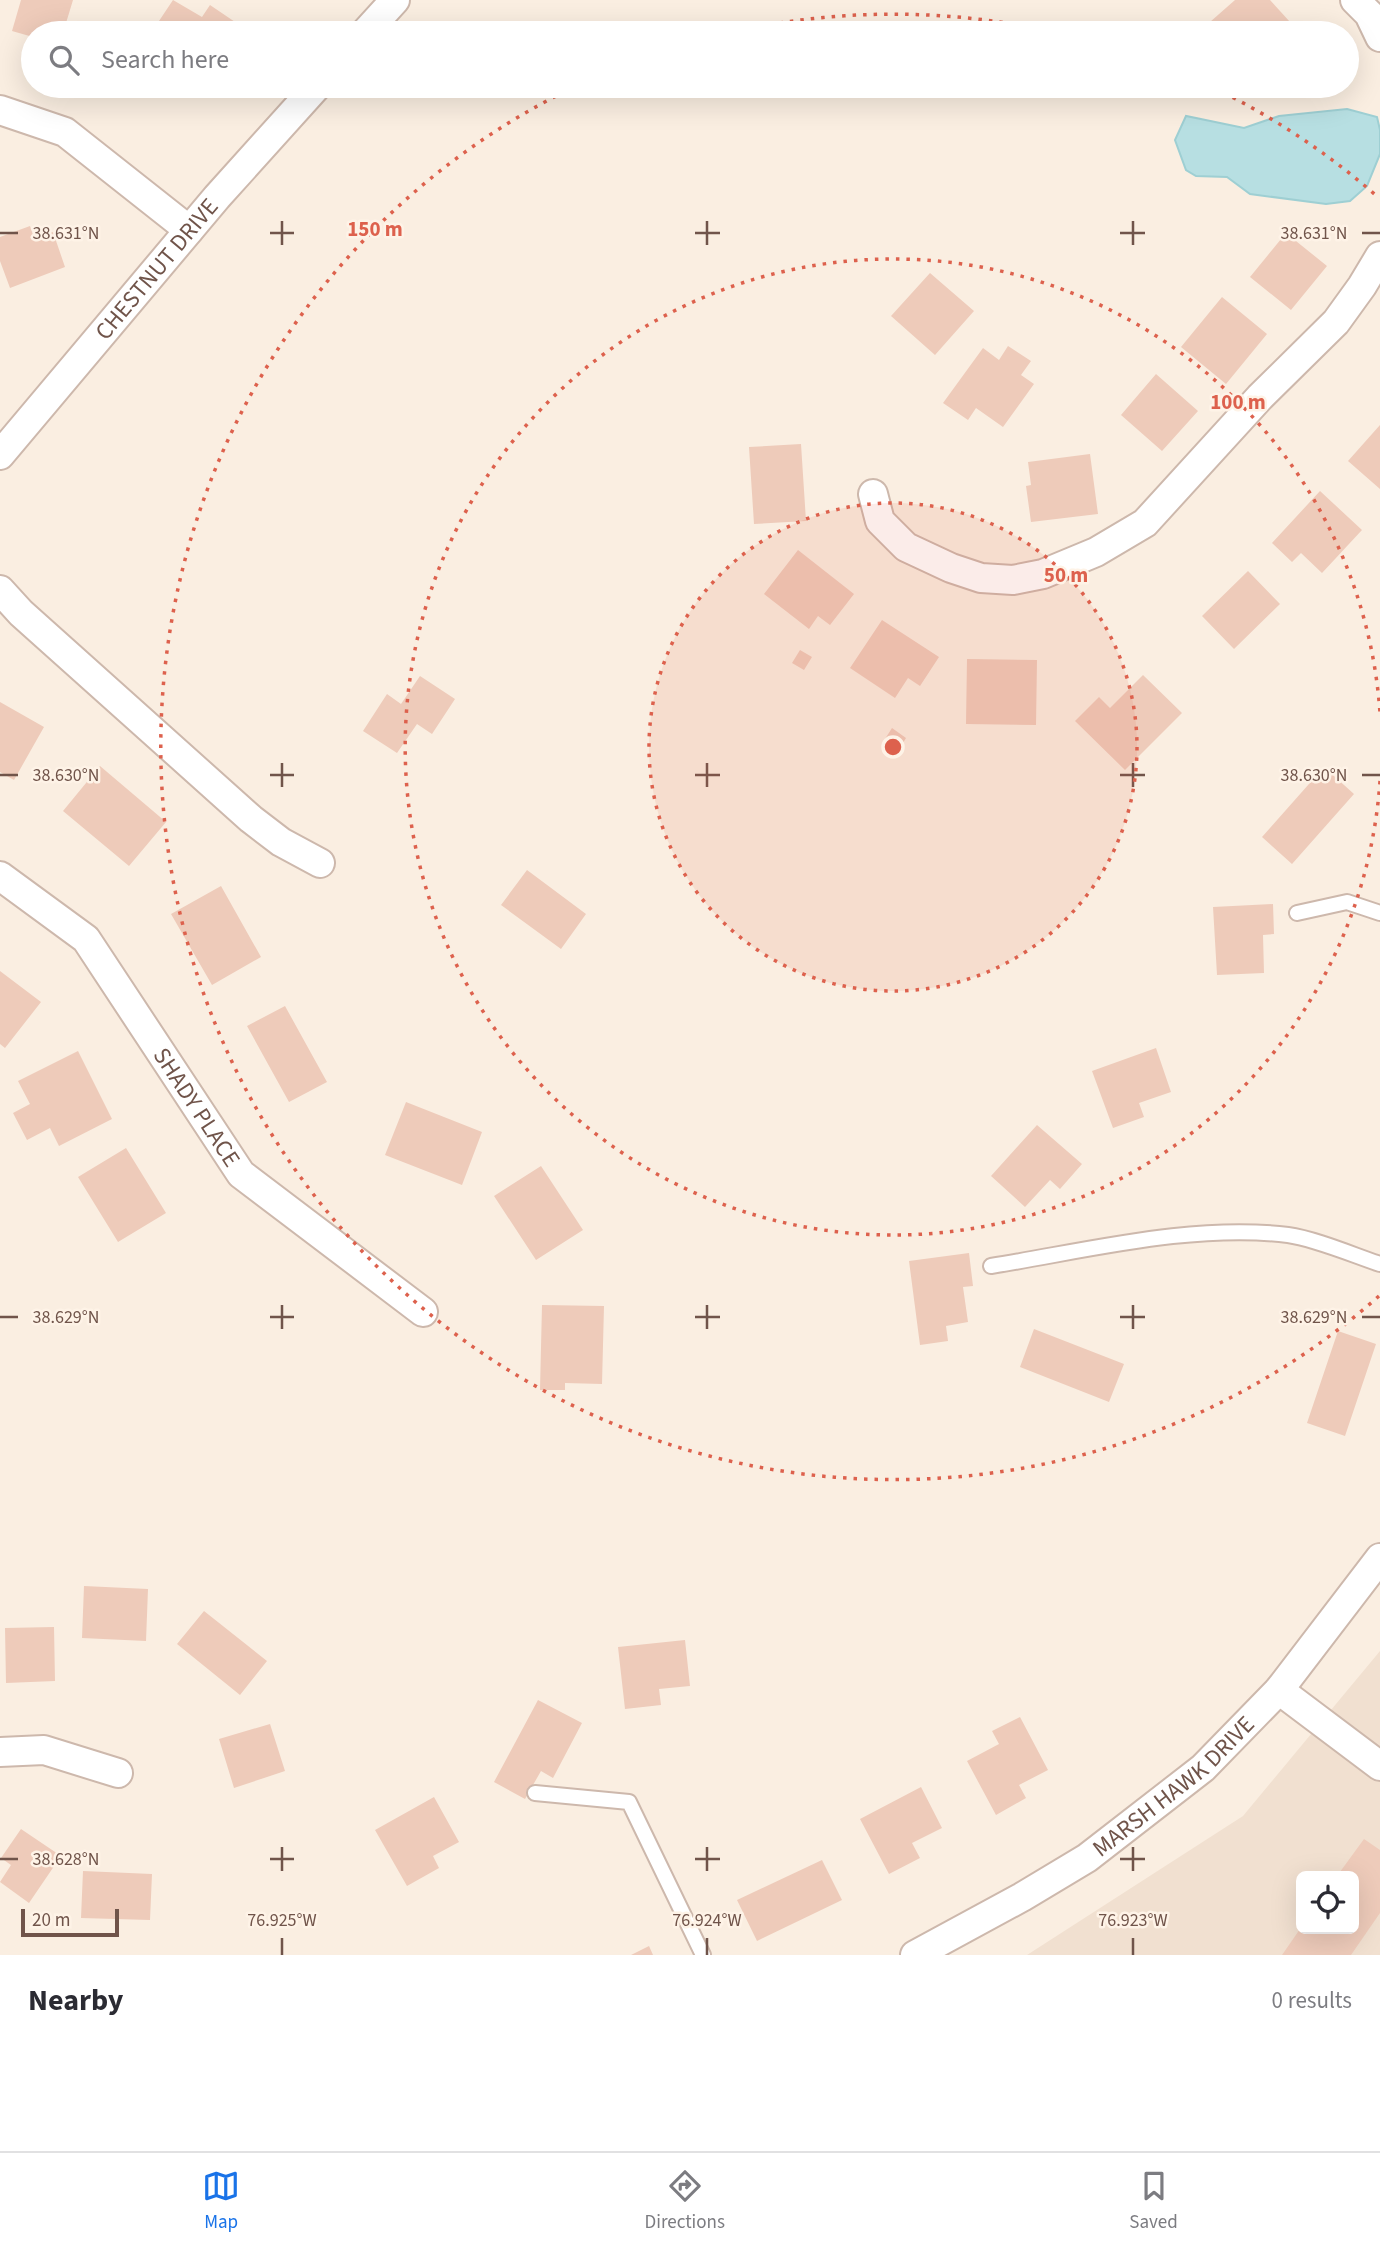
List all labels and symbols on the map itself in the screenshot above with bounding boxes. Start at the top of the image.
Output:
street label: CHESTNUT DRIVE [87,191,227,348]
text: 150 m [347,214,403,244]
text: 38.631°N [33,221,99,246]
text: 38.631°N [1281,221,1347,246]
text: 100 m [1210,387,1266,417]
text: 50 m [1044,560,1088,590]
centre of rings [881,735,905,759]
text: 38.630°N [33,763,99,788]
text: 38.630°N [1281,763,1347,788]
street label: SHADY PLACE [144,1041,249,1174]
text: 38.629°N [33,1305,99,1330]
text: 38.629°N [1281,1305,1347,1330]
street label: MARSH HAWK DRIVE [1085,1708,1263,1866]
text: 38.628°N [33,1847,99,1872]
scale bar [21,1906,119,1938]
text: 76.925°W [247,1908,317,1933]
text: 76.924°W [672,1908,742,1933]
text: 76.923°W [1098,1908,1168,1933]

